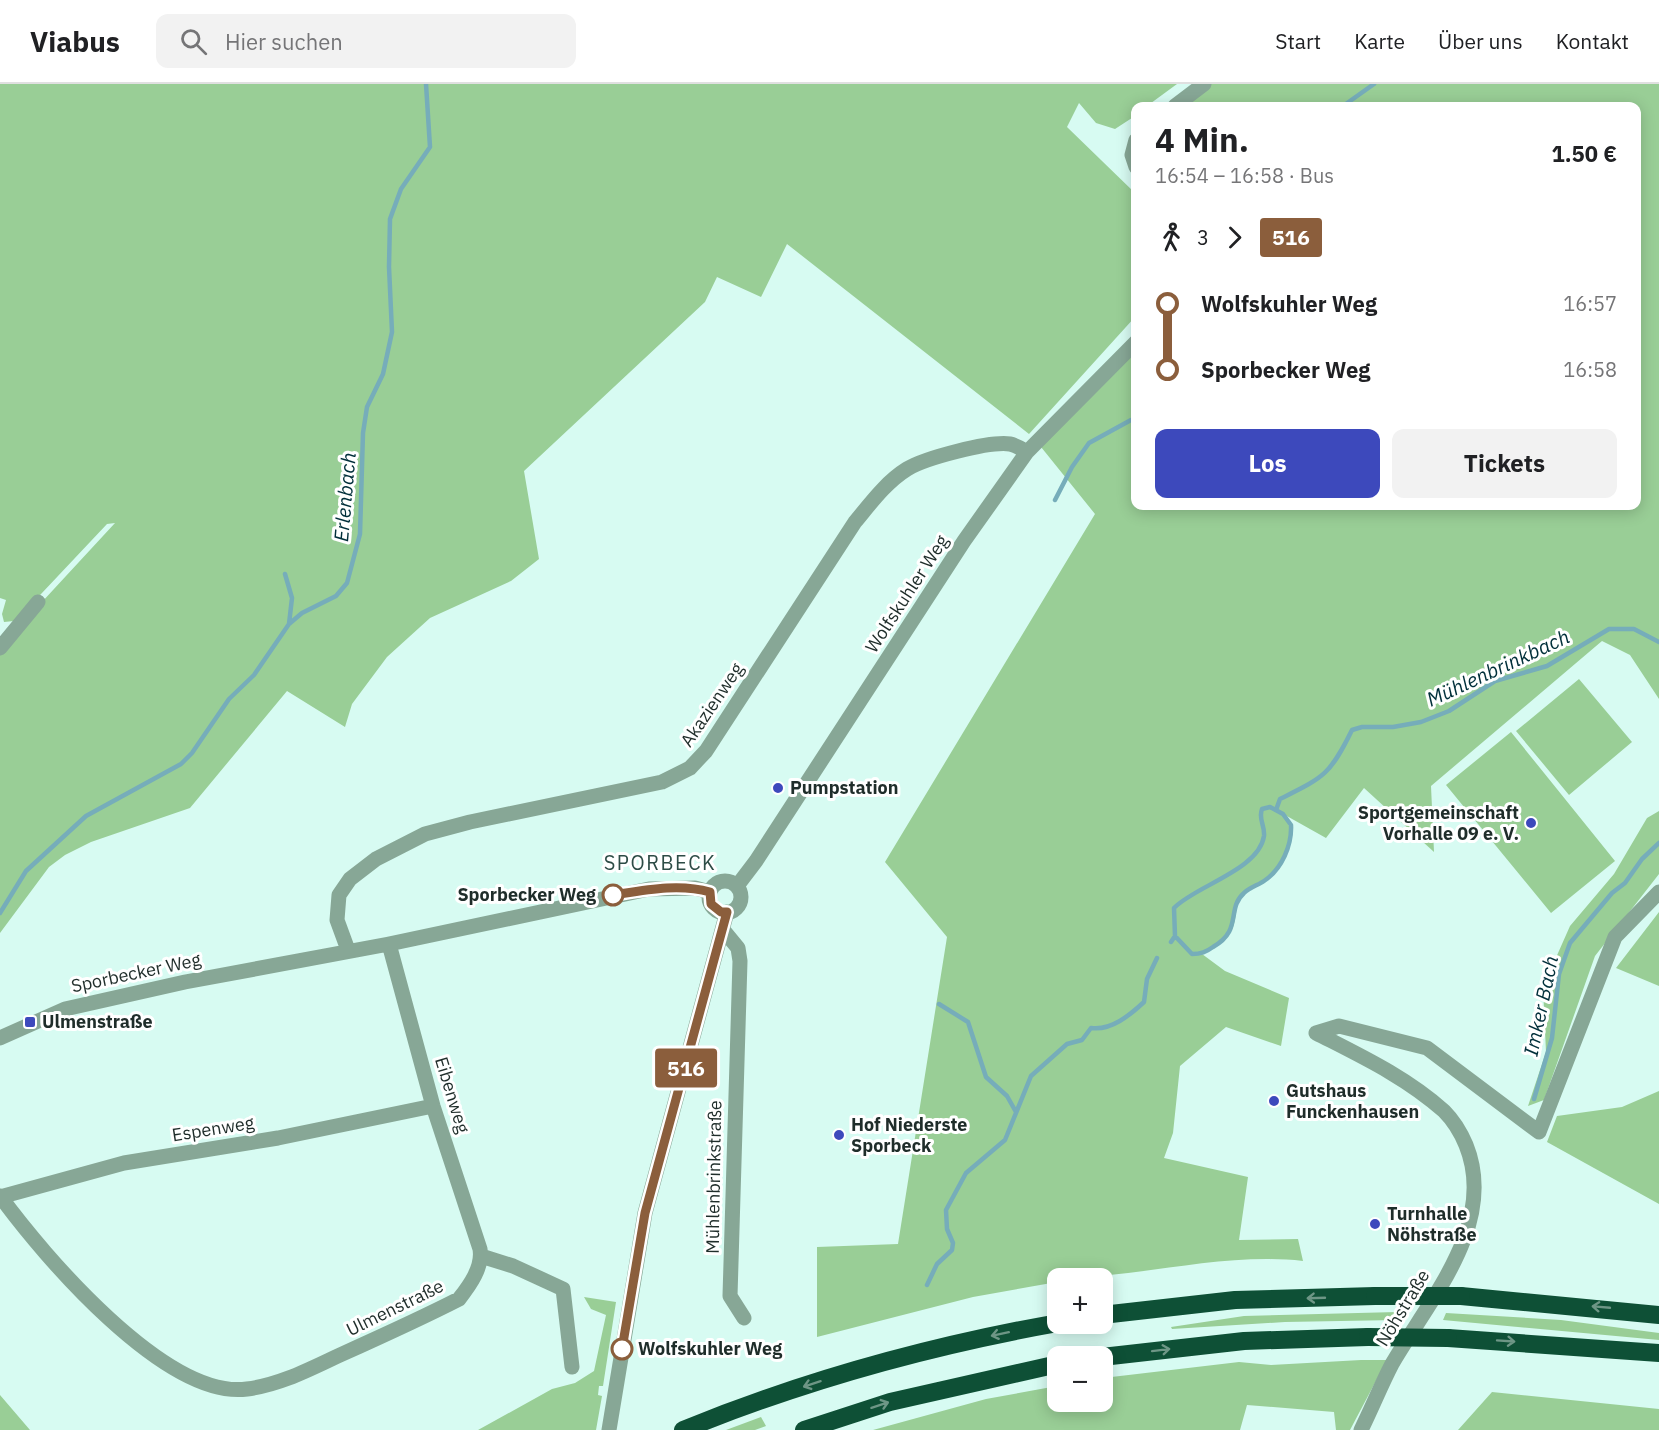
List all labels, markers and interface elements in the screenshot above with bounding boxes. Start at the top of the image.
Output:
search box [156,14,576,68]
text: Viabus [30,23,120,60]
icon: search [177,25,210,58]
text: Hier suchen [225,27,343,56]
text: Start [1275,27,1321,55]
text: Karte [1354,27,1405,55]
text: Über uns [1438,27,1523,55]
text: Kontakt [1556,27,1629,55]
text: 4 Min. [1155,118,1249,161]
text: 1.50 € [1552,139,1617,168]
text: 16:54 – 16:58 · Bus [1155,162,1334,189]
icon: walk [1155,221,1188,254]
icon: forward [1218,221,1251,254]
text: 516 [1272,223,1310,251]
text: 3 [1197,224,1209,251]
text: Wolfskuhler Weg [1201,289,1377,318]
text: 16:57 [1563,290,1617,317]
text: Sporbecker Weg [1201,355,1370,384]
text: 16:58 [1563,356,1617,383]
button: Los [1155,429,1380,498]
button: Tickets [1392,429,1617,498]
water label: Erlenbach [327,451,362,543]
street label: Wolfskuhler Weg [860,530,953,657]
water label: Mühlenbrinkbach [1422,623,1574,713]
street label: Akazienweg [675,658,748,751]
place label: Pumpstation [790,776,898,799]
marker: Pumpstation [771,781,785,795]
place label: Sportgemeinschaft Vorhalle 09 e. V. [1358,801,1519,845]
marker: Sportgemeinschaft Vorhalle 09 e. V. [1524,816,1538,830]
district label: SPORBECK [604,849,716,876]
place label: Sporbecker Weg [457,883,596,906]
marker: Sporbecker Weg [602,884,624,906]
street label: Sporbecker Weg [69,947,203,997]
water label: Imker Bach [1517,953,1564,1059]
place label: Ulmenstraße [42,1010,153,1033]
marker: Ulmenstraße [23,1015,37,1029]
line badge: 516 [652,1048,720,1088]
street label: Eibenweg [430,1054,475,1136]
text: 516 [667,1054,705,1082]
place label: Gutshaus Funckenhausen [1286,1079,1419,1123]
marker: Gutshaus Funckenhausen [1267,1094,1281,1108]
street label: Mühlenbrinkstraße [701,1100,726,1254]
street label: Espenweg [170,1111,256,1146]
place label: Hof Niederste Sporbeck [851,1113,967,1157]
marker: Hof Niederste Sporbeck [832,1128,846,1142]
place label: Turnhalle Nöhstraße [1387,1202,1477,1246]
marker: Turnhalle Nöhstraße [1368,1217,1382,1231]
street label: Nöhstraße [1371,1265,1435,1350]
map controls [1047,1268,1113,1412]
button: + [1047,1268,1113,1334]
street label: Ulmenstraße [342,1274,447,1341]
one-way arrow [1307,1292,1327,1303]
one-way arrow [1592,1301,1611,1312]
one-way arrow [991,1328,1010,1340]
one-way arrow [1496,1336,1516,1347]
place label: Wolfskuhler Weg [638,1337,782,1360]
marker: Wolfskuhler Weg [611,1338,633,1360]
one-way arrow [1150,1344,1170,1355]
button: − [1047,1346,1113,1412]
one-way arrow [803,1379,822,1390]
one-way arrow [870,1399,889,1410]

